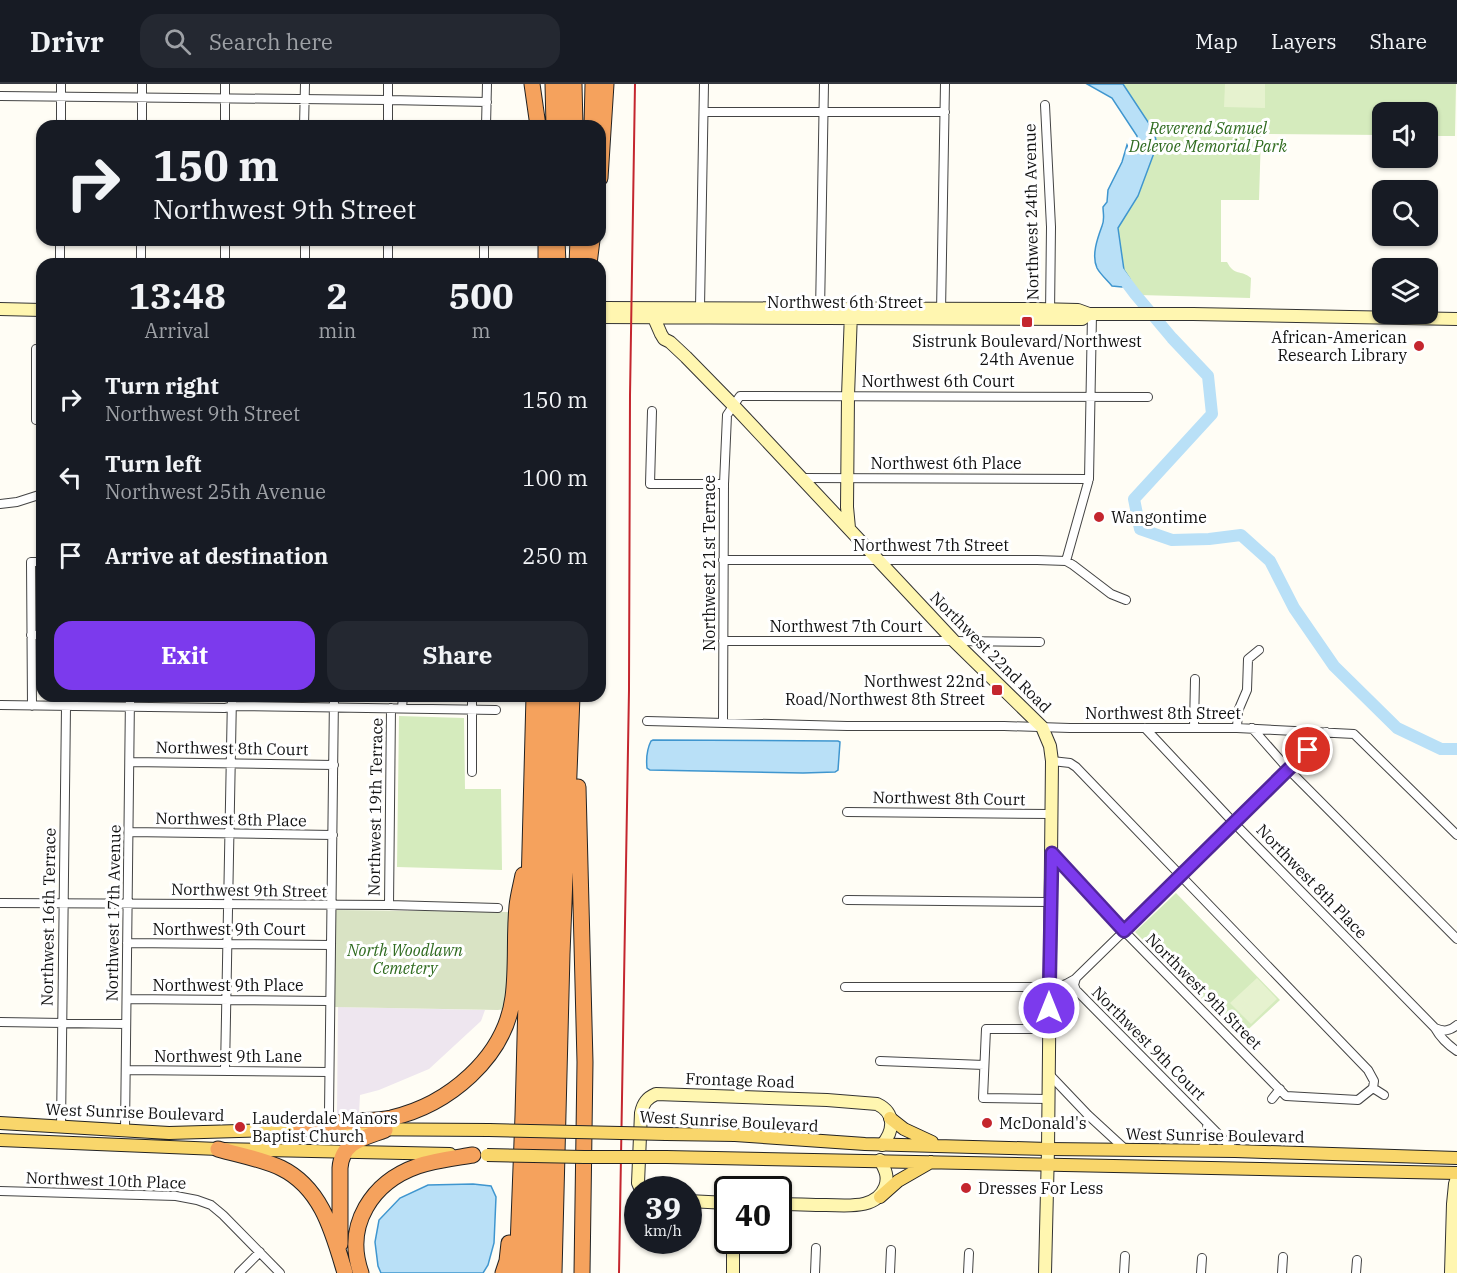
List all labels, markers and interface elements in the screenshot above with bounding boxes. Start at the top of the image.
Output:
search box [140,14,560,68]
text: Drivr [30,23,104,60]
icon: search [161,25,194,58]
text: Search here [209,27,333,56]
text: Map [1195,27,1238,55]
text: Layers [1271,27,1337,55]
text: Share [1370,27,1427,55]
map controls [1372,102,1438,324]
button: sound [1372,102,1438,168]
park label: Reverend Samuel Delevoe Memorial Park [1128,118,1288,156]
street label: Northwest 24th Avenue [1019,123,1043,301]
text: 150 m [153,138,279,193]
icon: right [54,144,132,222]
button: search [1372,180,1438,246]
text: Northwest 9th Street [153,191,416,226]
button: layers [1372,258,1438,324]
text: 13:48 [128,272,226,319]
text: 2 [326,272,348,319]
text: 500 [449,272,514,319]
street label: Northwest 6th Street [767,292,923,312]
marker: Sistrunk Boulevard/Northwest 24th Avenue [1020,315,1034,329]
text: Arrival [145,317,210,344]
text: min [318,317,356,344]
text: m [472,317,491,344]
place label: African-American Research Library [1271,327,1407,365]
place label: Sistrunk Boulevard/Northwest 24th Avenue [912,331,1142,369]
marker: African-American Research Library [1412,339,1426,353]
text: Turn right [105,371,219,400]
street label: Northwest 6th Court [861,371,1015,391]
icon: right [54,383,87,416]
text: 150 m [522,385,588,414]
text: Northwest 9th Street [105,400,300,427]
text: Turn left [105,449,201,478]
street label: Northwest 6th Place [870,453,1022,473]
icon: left [54,461,87,494]
text: 100 m [522,463,588,492]
street label: Northwest 21st Terrace [699,475,719,651]
text: Northwest 25th Avenue [105,478,326,505]
place label: Wangontime [1111,507,1207,527]
marker: Wangontime [1092,510,1106,524]
street label: Northwest 7th Street [853,535,1009,555]
icon: arrive [54,539,87,572]
text: Arrive at destination [105,541,328,570]
text: 250 m [522,541,588,570]
street label: Northwest 22nd Road [926,587,1056,717]
street label: Northwest 7th Court [769,616,923,636]
button: Exit [54,621,315,690]
button: Share [327,621,588,690]
place label: Northwest 22nd Road/Northwest 8th Street [785,671,985,709]
marker: Northwest 22nd Road/Northwest 8th Street [990,683,1004,697]
street label: Northwest 8th Street [1085,703,1241,723]
street label: Northwest 19th Terrace [363,718,387,896]
pin [1282,724,1333,775]
icon: arrive [1291,733,1324,766]
street label: Northwest 8th Court [155,737,309,759]
street label: Northwest 8th Court [872,787,1026,809]
street label: Northwest 8th Place [155,808,307,830]
street label: Northwest 8th Place [1252,820,1372,942]
street label: Northwest 17th Avenue [101,824,125,1002]
street label: Northwest 16th Terrace [36,828,60,1006]
street label: Northwest 9th Street [171,879,327,901]
street label: Northwest 9th Court [152,919,306,939]
street label: Northwest 9th Street [1142,929,1266,1053]
park label: North Woodlawn Cemetery [346,940,463,978]
street label: Northwest 9th Place [152,975,304,995]
position arrow [1017,976,1081,1040]
street label: Northwest 9th Court [1088,982,1210,1104]
street label: Northwest 9th Lane [154,1046,302,1066]
street label: Frontage Road [685,1068,795,1092]
street label: West Sunrise Boulevard [45,1099,225,1125]
street label: West Sunrise Boulevard [639,1106,819,1136]
place label: Lauderdale Manors Baptist Church [252,1108,398,1146]
place label: McDonald's [999,1113,1087,1133]
marker: McDonald's [980,1116,994,1130]
marker: Lauderdale Manors Baptist Church [233,1120,247,1134]
street label: West Sunrise Boulevard [1125,1123,1305,1147]
street label: Northwest 10th Place [25,1167,187,1193]
speed limit sign: 40 [714,1176,792,1254]
place label: Dresses For Less [978,1178,1103,1198]
marker: Dresses For Less [959,1181,973,1195]
text: 39 [645,1188,681,1227]
text: km/h [644,1221,682,1240]

